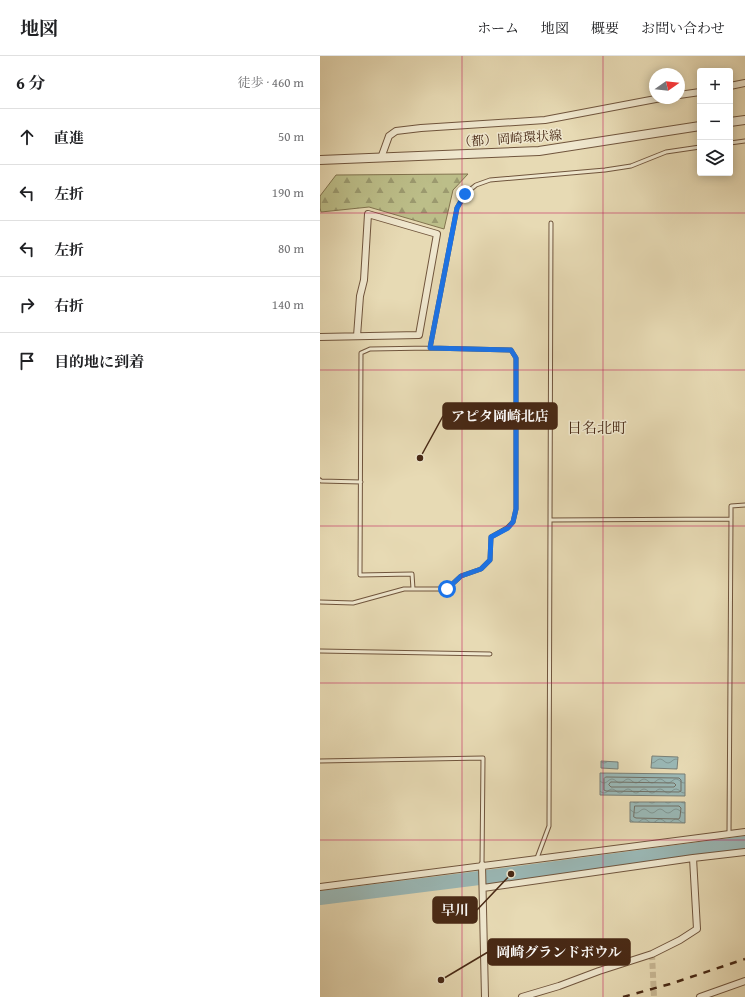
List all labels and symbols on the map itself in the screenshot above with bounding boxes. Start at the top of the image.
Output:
north arrow [649,68,685,104]
street label: （都）岡崎環状線 [457,125,563,152]
route end [456,185,474,203]
callout: アピタ岡崎北店 [443,403,557,429]
text: アピタ岡崎北店 [451,406,549,426]
district label: 日名北町 [567,417,627,438]
route start [438,580,456,598]
callout: 早川 [433,897,477,923]
text: 早川 [441,900,469,920]
callout: 岡崎グランドボウル [488,939,630,965]
text: 岡崎グランドボウル [496,942,622,962]

